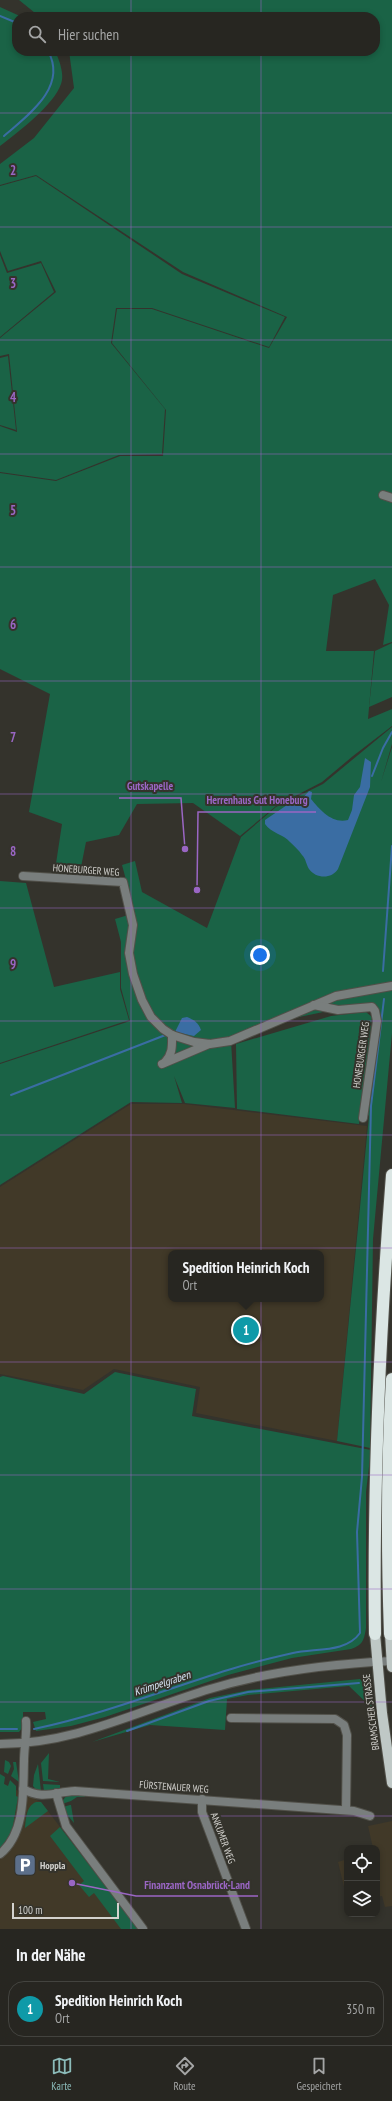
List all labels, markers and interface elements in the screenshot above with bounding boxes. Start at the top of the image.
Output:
search box [12,12,380,56]
icon: search [26,23,48,45]
text: Hier suchen [58,25,119,44]
text: 2 [10,162,16,179]
text: 3 [10,275,16,292]
text: 4 [10,389,17,406]
text: 5 [10,502,16,519]
text: 6 [10,616,16,633]
text: 7 [10,729,16,746]
callout: Gutskapelle [119,775,181,798]
text: Gutskapelle [127,779,173,793]
callout: Herrenhaus Gut Honeburg [198,789,316,812]
text: Herrenhaus Gut Honeburg [206,793,308,807]
text: 8 [10,843,16,860]
street label: HONEBURGER WEG [52,861,120,879]
your location [250,945,270,965]
text: 9 [10,956,16,973]
street label: HONEBURGER WEG [350,1021,372,1089]
popup [168,1250,324,1302]
text: Spedition Heinrich Koch [182,1258,310,1277]
text: Ort [182,1277,197,1294]
pin: 1 [233,1315,259,1345]
water label: Krümpelgraben [132,1667,193,1699]
street label: BRAMSCHER STRASSE [360,1673,382,1751]
street label: FÜRSTENAUER WEG [139,1778,209,1796]
street label: ANKUMER WEG [208,1811,238,1865]
map controls [344,1845,380,1917]
button: locate [344,1845,380,1881]
parking icon: Hoppla [12,1852,38,1878]
place label: Hoppla [40,1859,65,1872]
callout: Finanzamt Osnabrück-Land [136,1873,258,1896]
text: Finanzamt Osnabrück-Land [144,1878,250,1892]
button: layers [344,1881,380,1917]
scale bar [12,1901,119,1920]
text: 100 m [18,1903,42,1917]
text: In der Nähe [16,1944,86,1966]
text: Spedition Heinrich Koch [55,1991,182,2010]
text: 1 [27,2001,33,2018]
text: 350 m [346,2001,375,2018]
text: Ort [55,2010,70,2027]
tab: Karte [51,2055,73,2093]
tab: Route [174,2055,196,2093]
tab: Gespeichert [297,2055,342,2093]

